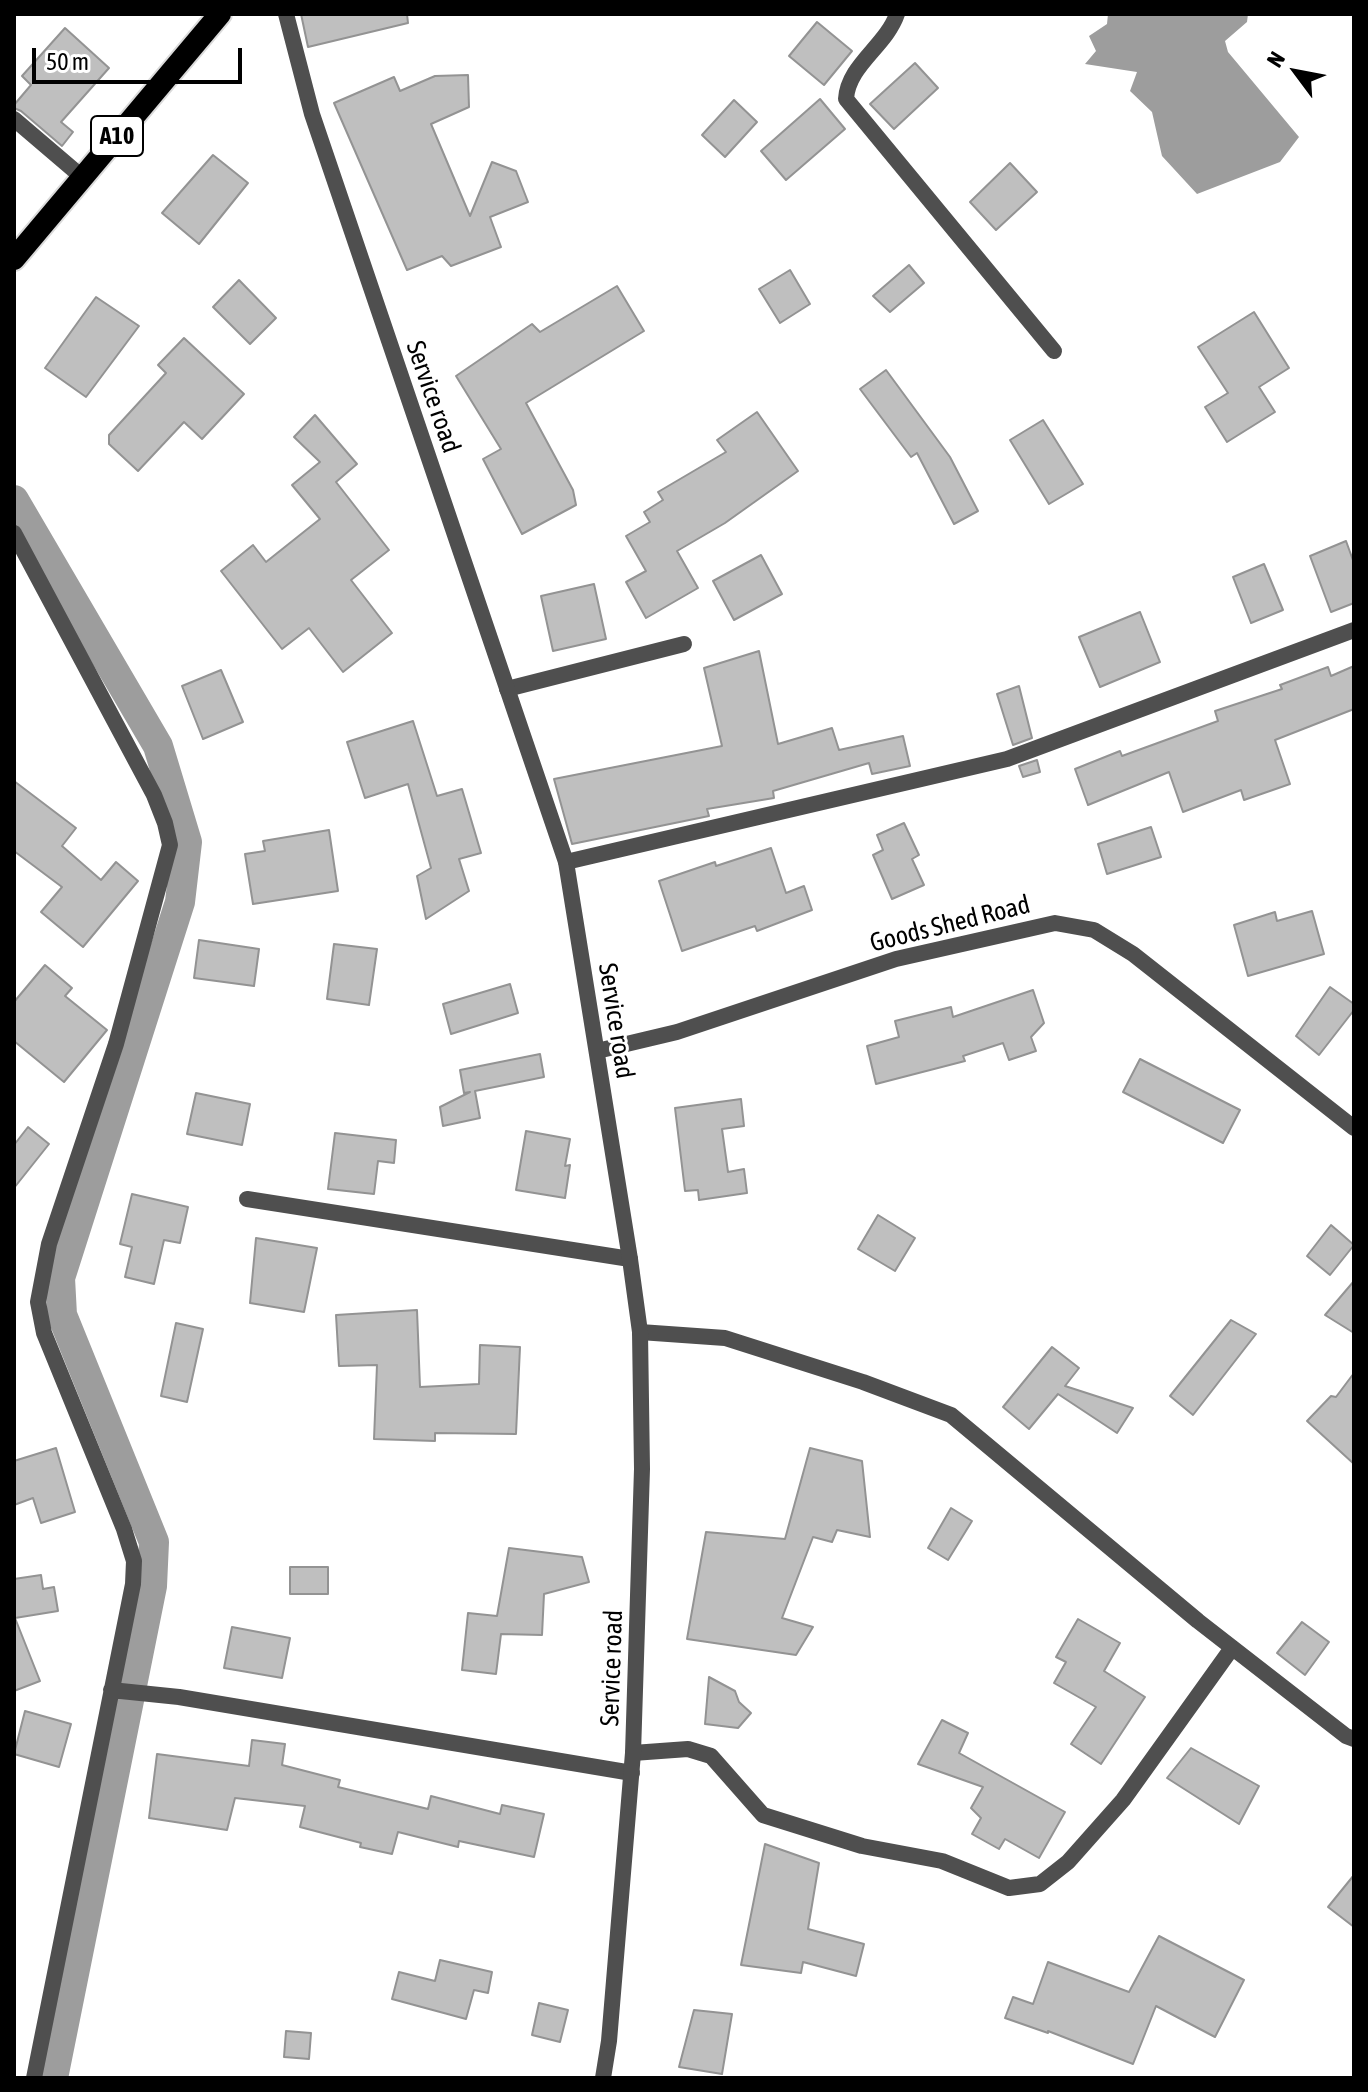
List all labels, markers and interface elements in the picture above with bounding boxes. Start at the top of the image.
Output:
scale bar [36,32,246,82]
north arrow [1256,32,1336,112]
text: N [1261,47,1290,72]
text: 50 m [46,48,89,75]
road number: A10 [91,116,143,156]
street label: Service road [399,337,467,457]
street label: Goods Shed Road [867,889,1033,959]
street label: Service road [591,961,641,1081]
street label: Service road [594,1609,630,1727]

